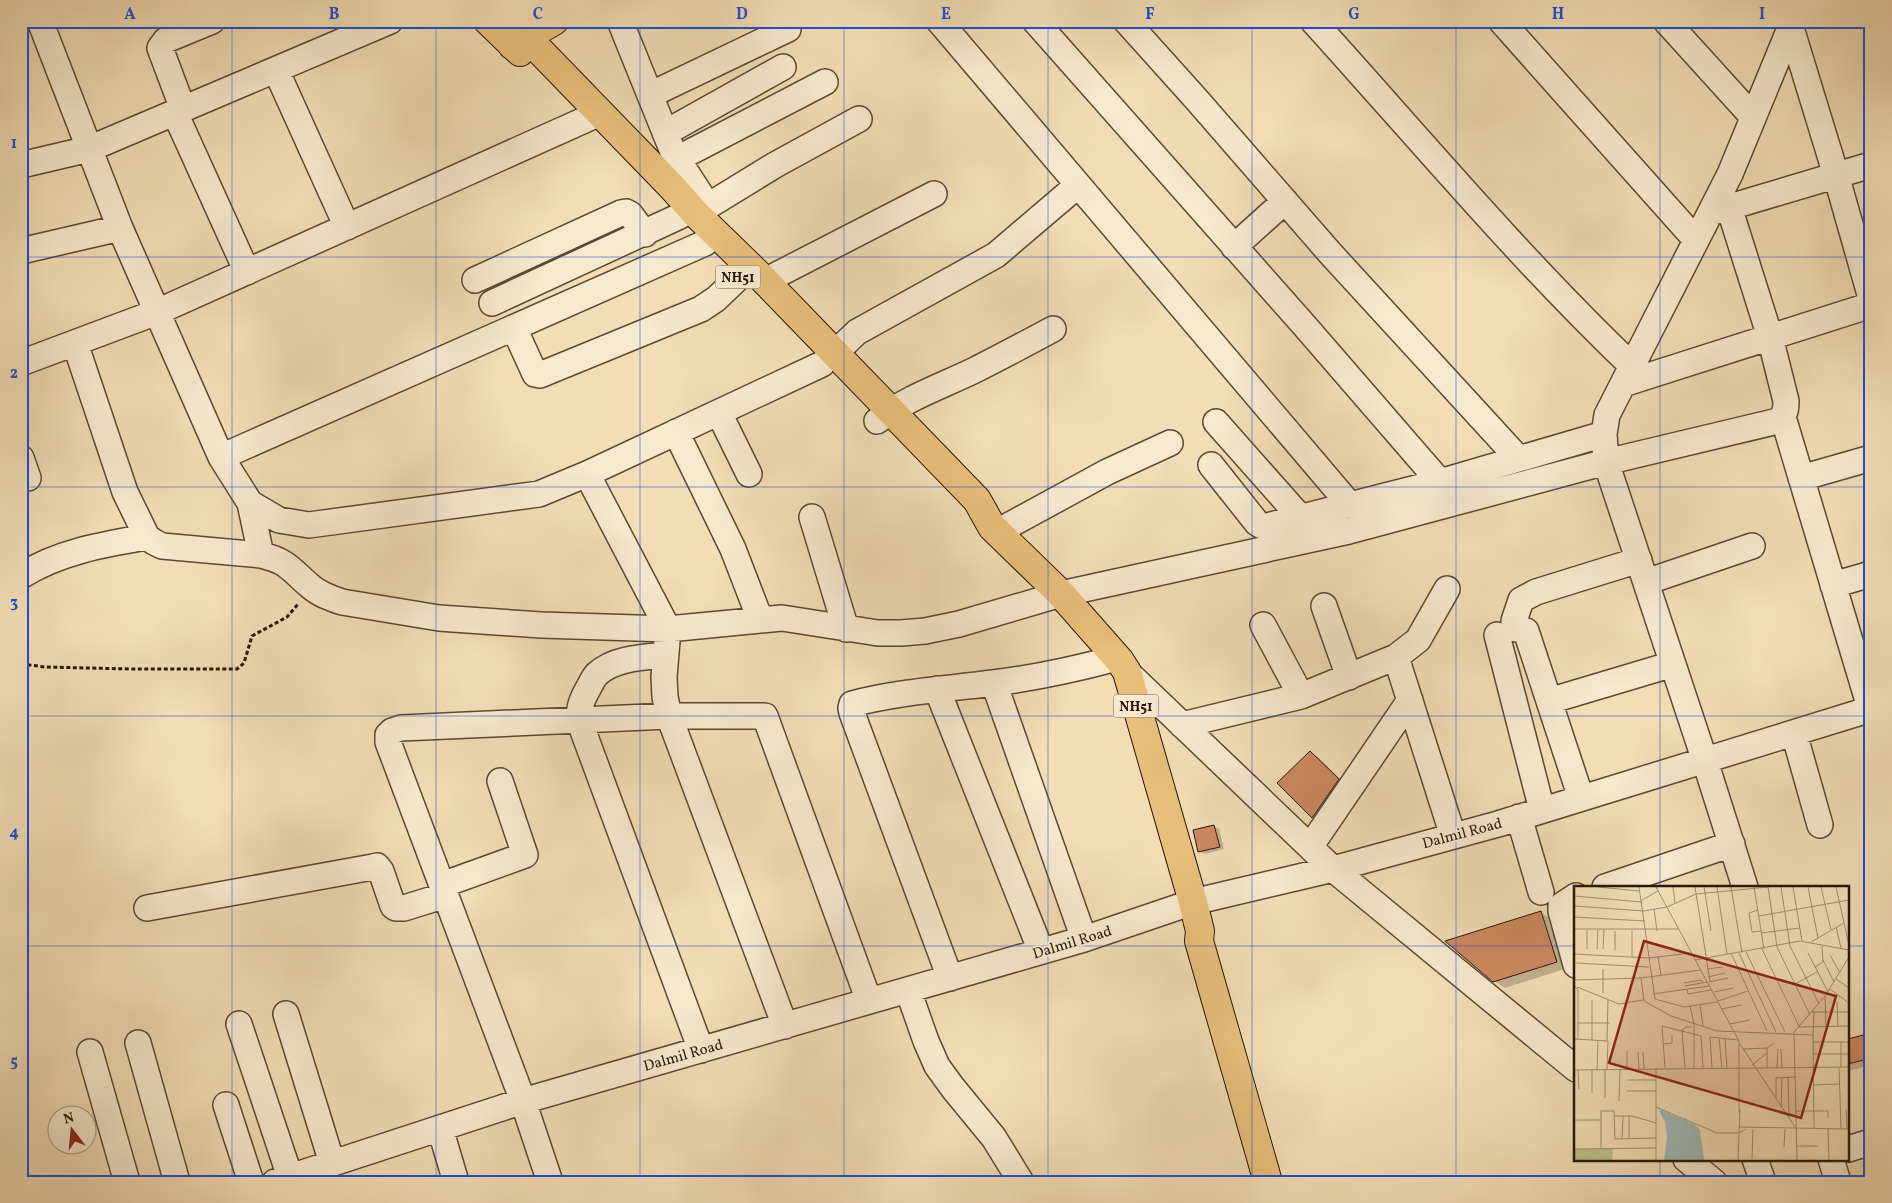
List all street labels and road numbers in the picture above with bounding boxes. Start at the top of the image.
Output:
road number: NH51 [716,266,760,288]
road number: NH51 [1114,694,1158,718]
street label: Dalmil Road [1420,814,1505,855]
street label: Dalmil Road [1030,921,1115,965]
street label: Dalmil Road [641,1035,726,1078]

